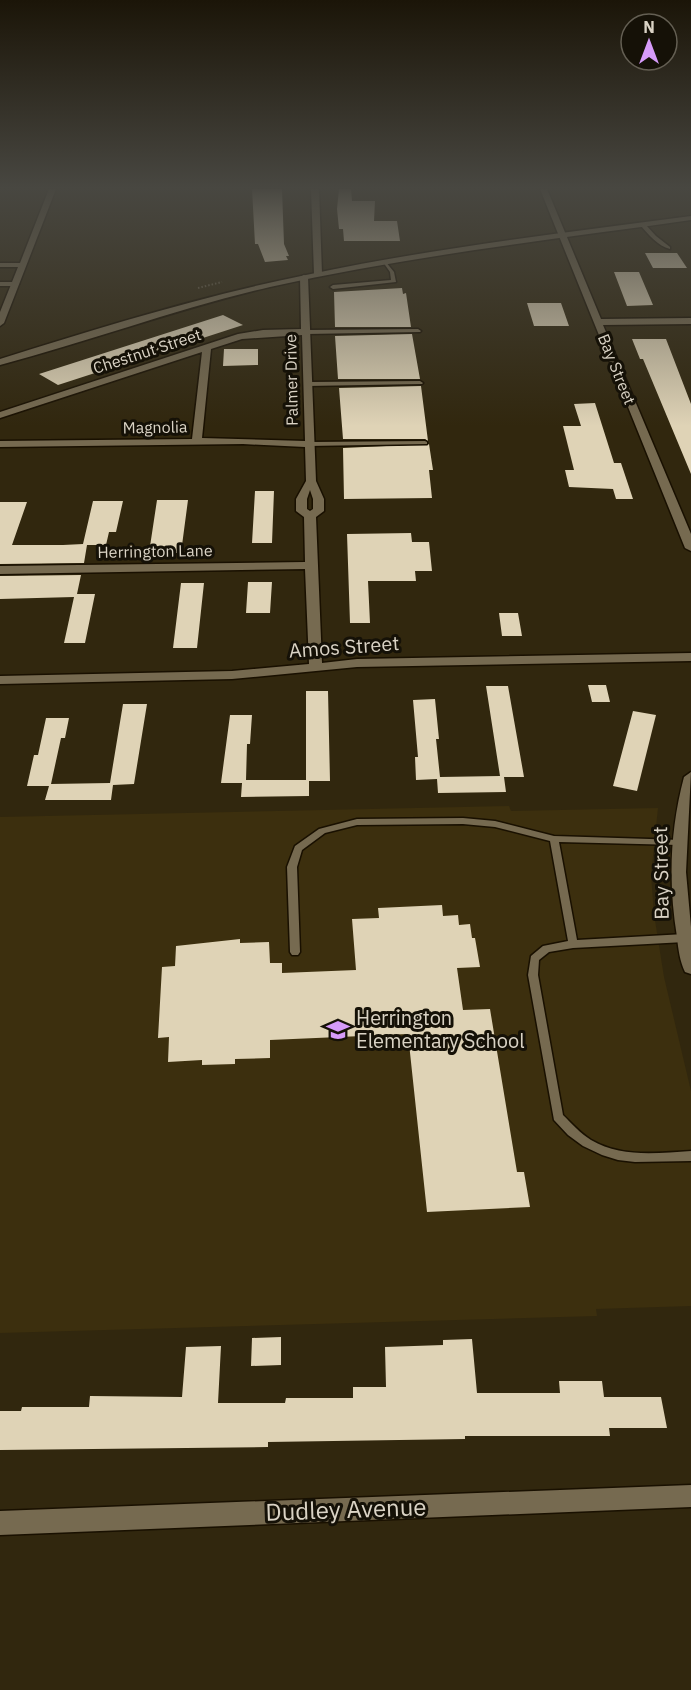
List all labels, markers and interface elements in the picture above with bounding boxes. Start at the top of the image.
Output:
north arrow [619,12,679,72]
text: N [643,17,655,37]
street label: Chestnut Street [90,324,204,378]
street label: Bay Street [594,331,640,407]
street label: Palmer Drive [280,334,302,426]
street label: Magnolia [122,416,188,438]
street label: Herrington Lane [97,540,213,562]
street label: Amos Street [288,629,400,664]
street label: Bay Street [646,826,675,920]
place label: Herrington Elementary School [356,1004,525,1054]
school or university icon: Herrington Elementary School [325,1017,351,1043]
street label: Dudley Avenue [265,1490,427,1528]

